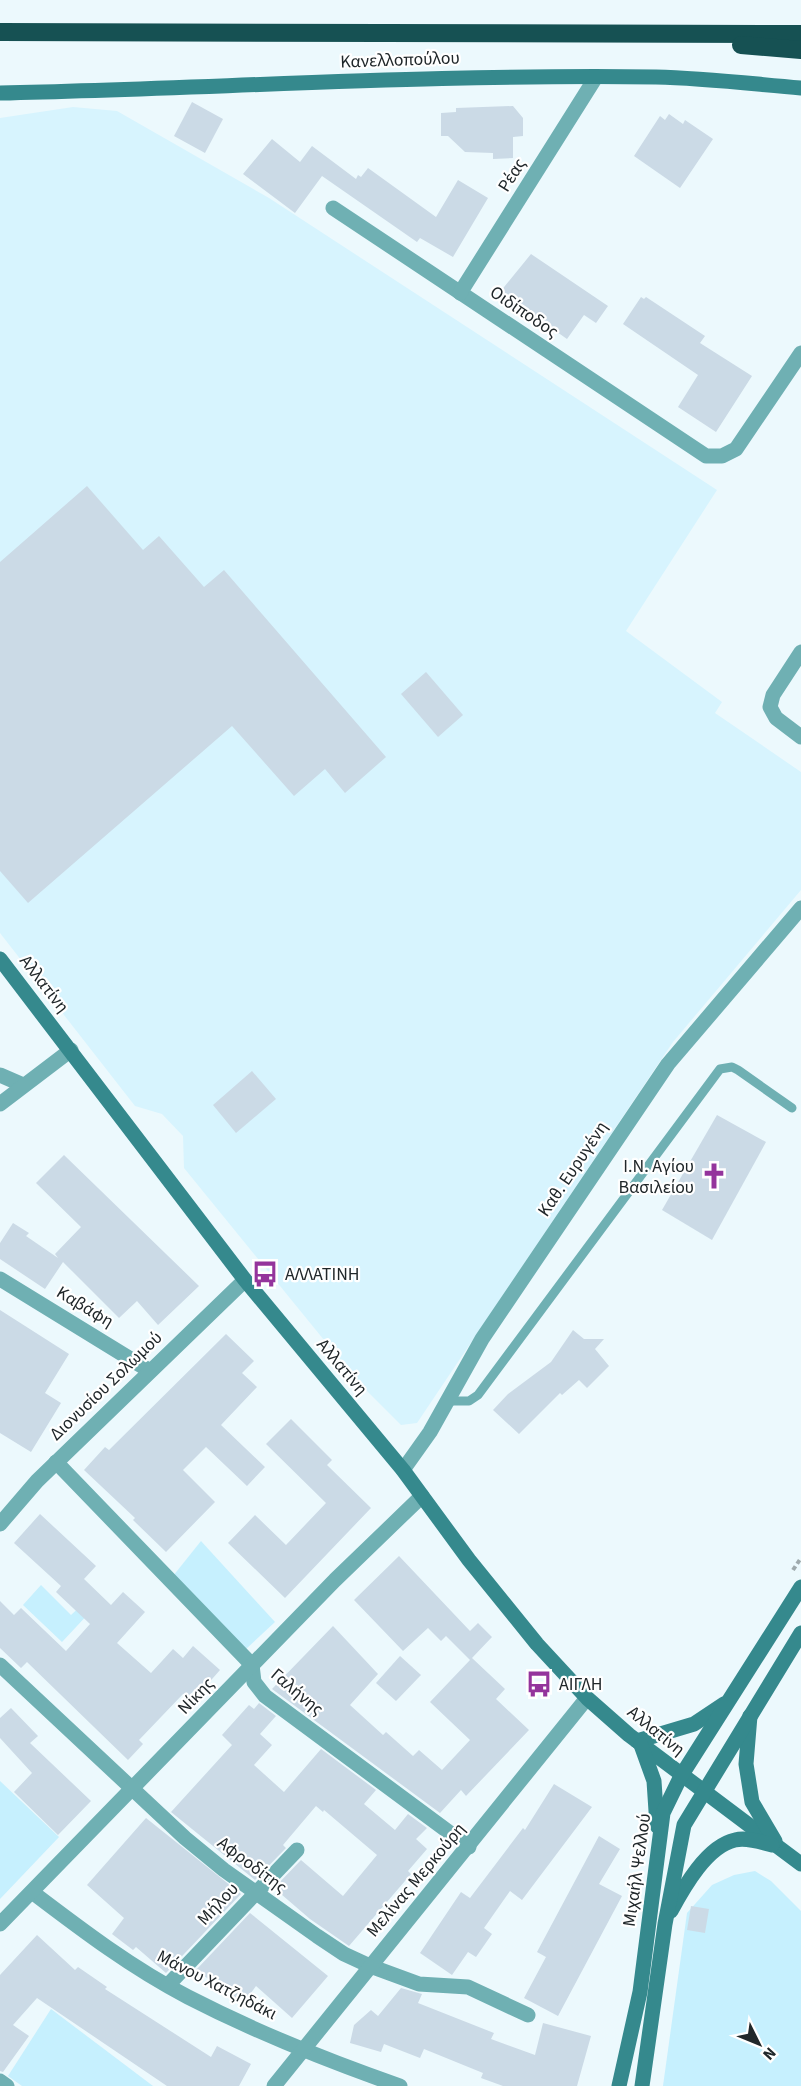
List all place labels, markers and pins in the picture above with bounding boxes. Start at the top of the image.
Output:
place label: Ι.Ν. Αγίου Βασιλείου [619,1154,694,1200]
church icon: Ι.Ν. Αγίου Βασιλείου [699,1161,729,1191]
bus stop icon: ΑΛΛΑΤΙΝΗ [250,1259,280,1289]
place label: ΑΛΛΑΤΙΝΗ [285,1262,360,1287]
bus stop icon: ΑΙΓΛΗ [524,1669,554,1699]
place label: ΑΙΓΛΗ [559,1672,602,1697]

